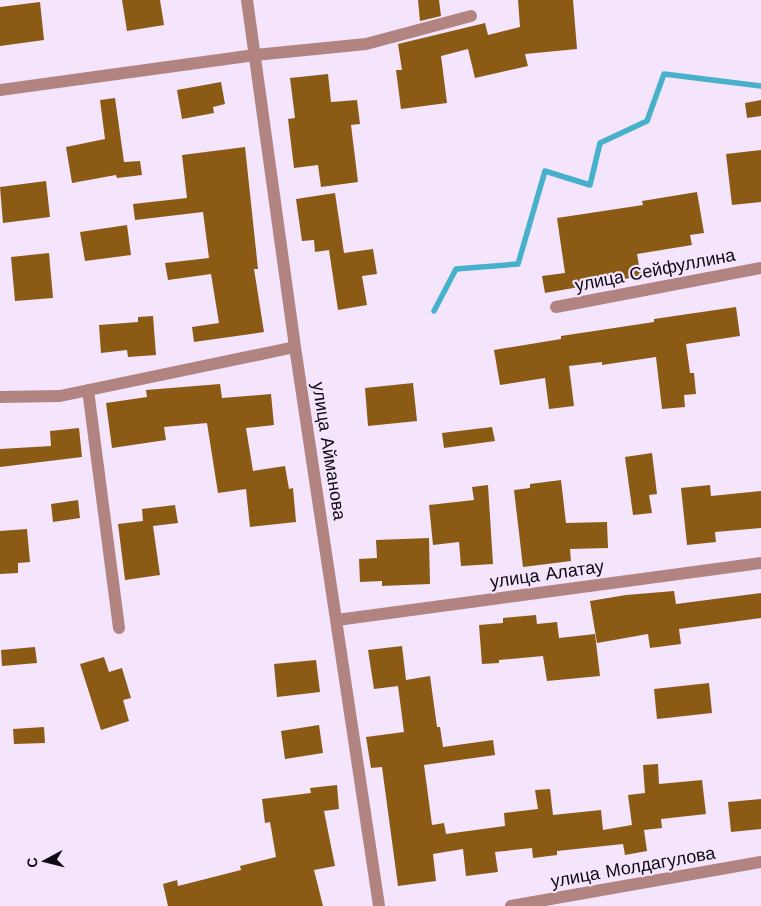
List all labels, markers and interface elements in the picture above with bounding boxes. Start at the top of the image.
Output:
street label: улица Сейфуллина [573,243,738,295]
street label: улица Айманова [308,380,351,522]
street label: улица Алатау [489,555,605,592]
north arrow [20,836,70,886]
street label: улица Молдагулова [549,842,718,891]
text: С [24,857,41,869]

